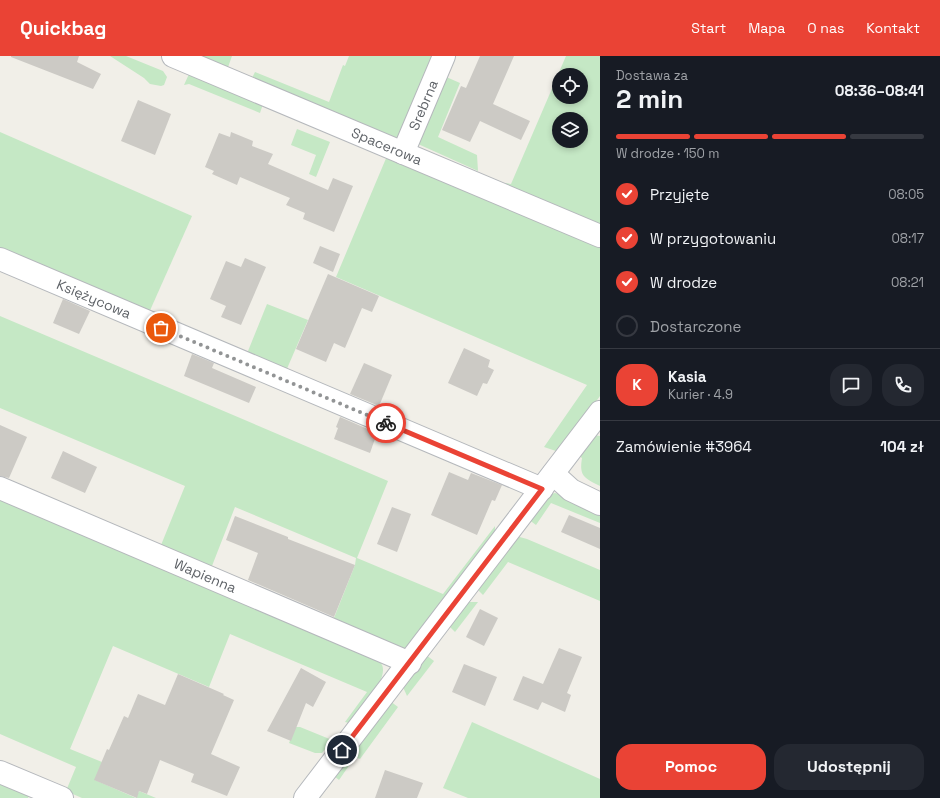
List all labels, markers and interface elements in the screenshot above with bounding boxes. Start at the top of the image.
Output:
text: Quickbag [20,16,107,41]
text: Start [691,19,726,37]
text: Mapa [748,19,785,37]
text: O nas [807,19,844,37]
text: Kontakt [866,19,920,37]
text: Dostawa za [616,67,688,84]
map controls [552,68,588,148]
button: locate [552,68,588,104]
street label: Srebrna [405,77,442,133]
text: 08:36–08:41 [835,81,924,100]
text: 2 min [616,82,683,116]
button: layers [552,112,588,148]
street label: Spacerowa [349,123,425,169]
text: W drodze · 150 m [616,145,719,162]
icon: check [616,183,638,205]
text: Przyjęte [650,185,709,204]
text: 08:05 [888,186,924,203]
icon: check [616,227,638,249]
text: W przygotowaniu [650,229,776,248]
text: 08:17 [892,230,924,247]
icon: check [616,271,638,293]
text: W drodze [650,273,717,292]
text: 08:21 [891,274,924,291]
street label: Księżycowa [54,275,134,323]
pin [144,311,178,345]
icon: bag [150,317,172,339]
text: Dostarczone [650,317,741,336]
button: chat [830,364,872,406]
button: phone [882,364,924,406]
text: Kasia [668,367,707,386]
text: K [632,375,642,394]
text: Kurier · 4.9 [668,386,733,403]
courier [366,403,406,443]
icon: bike [375,412,397,434]
text: Zamówienie #3964 [616,437,752,456]
text: 104 zł [880,437,924,456]
street label: Wapienna [171,554,239,597]
pin [325,733,359,767]
icon: home [331,739,353,761]
button: Pomoc [616,744,766,790]
button: Udostępnij [774,744,924,790]

